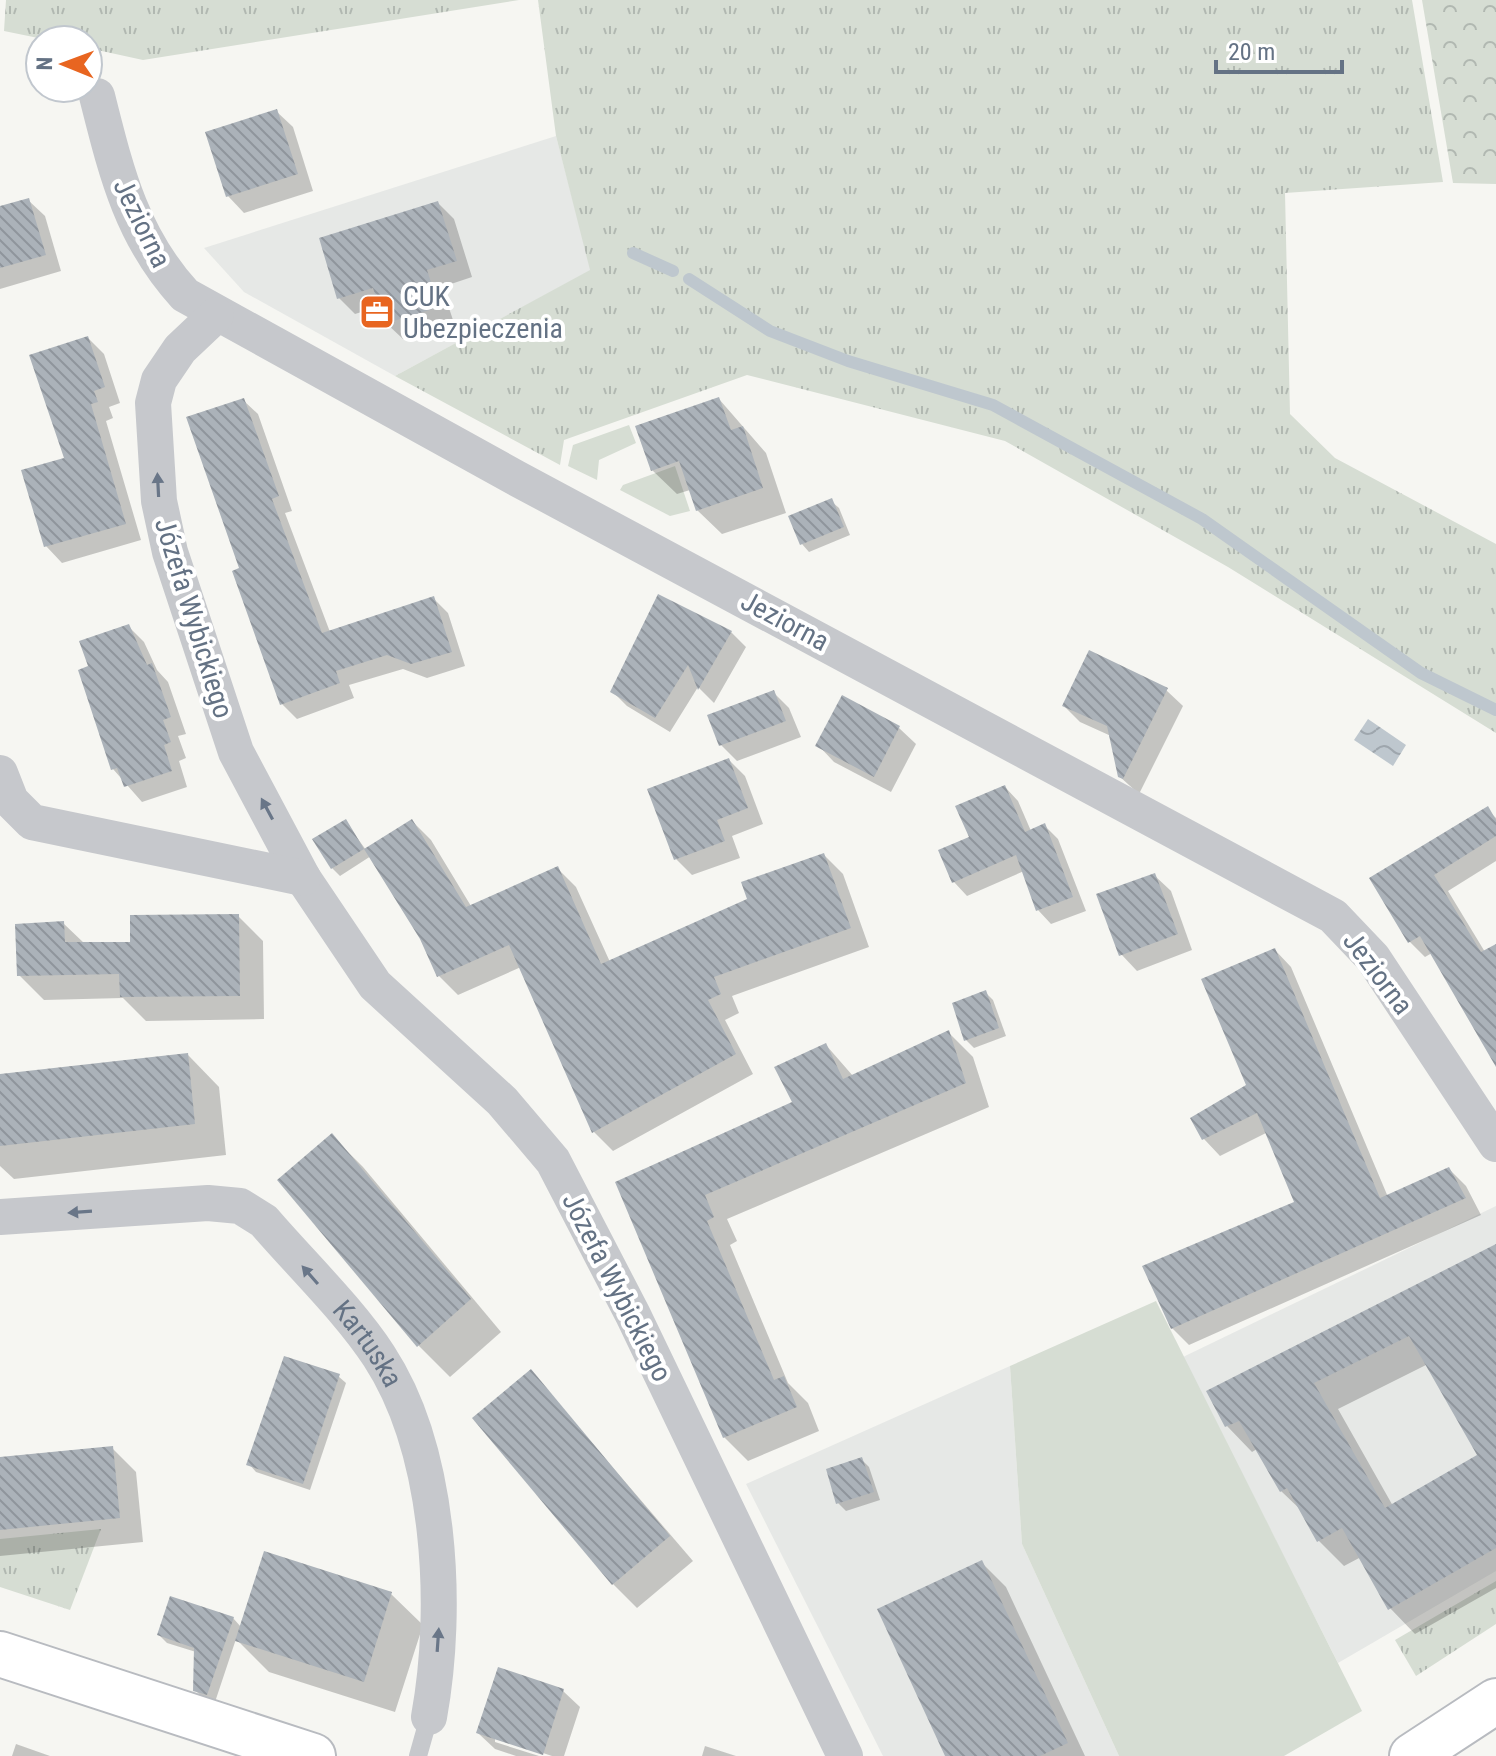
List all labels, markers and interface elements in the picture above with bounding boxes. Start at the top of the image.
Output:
north arrow [24,24,104,104]
scale bar [1216,24,1342,74]
text: 20 m [1228,38,1275,66]
text: N [32,57,57,71]
street label: Jeziorna [106,173,178,273]
place label: CUK Ubezpieczenia [403,280,563,345]
office icon: CUK Ubezpieczenia [358,293,396,331]
one-way arrow [151,472,164,497]
street label: Józefa Wybickiego [148,514,240,722]
street label: Jeziorna [735,584,835,658]
one-way arrow [260,798,273,821]
street label: Jeziorna [1336,925,1420,1021]
street label: Józefa Wybickiego [555,1187,679,1387]
one-way arrow [67,1206,92,1219]
one-way arrow [302,1266,319,1286]
street label: Kartuska [326,1293,410,1392]
one-way arrow [432,1627,445,1652]

